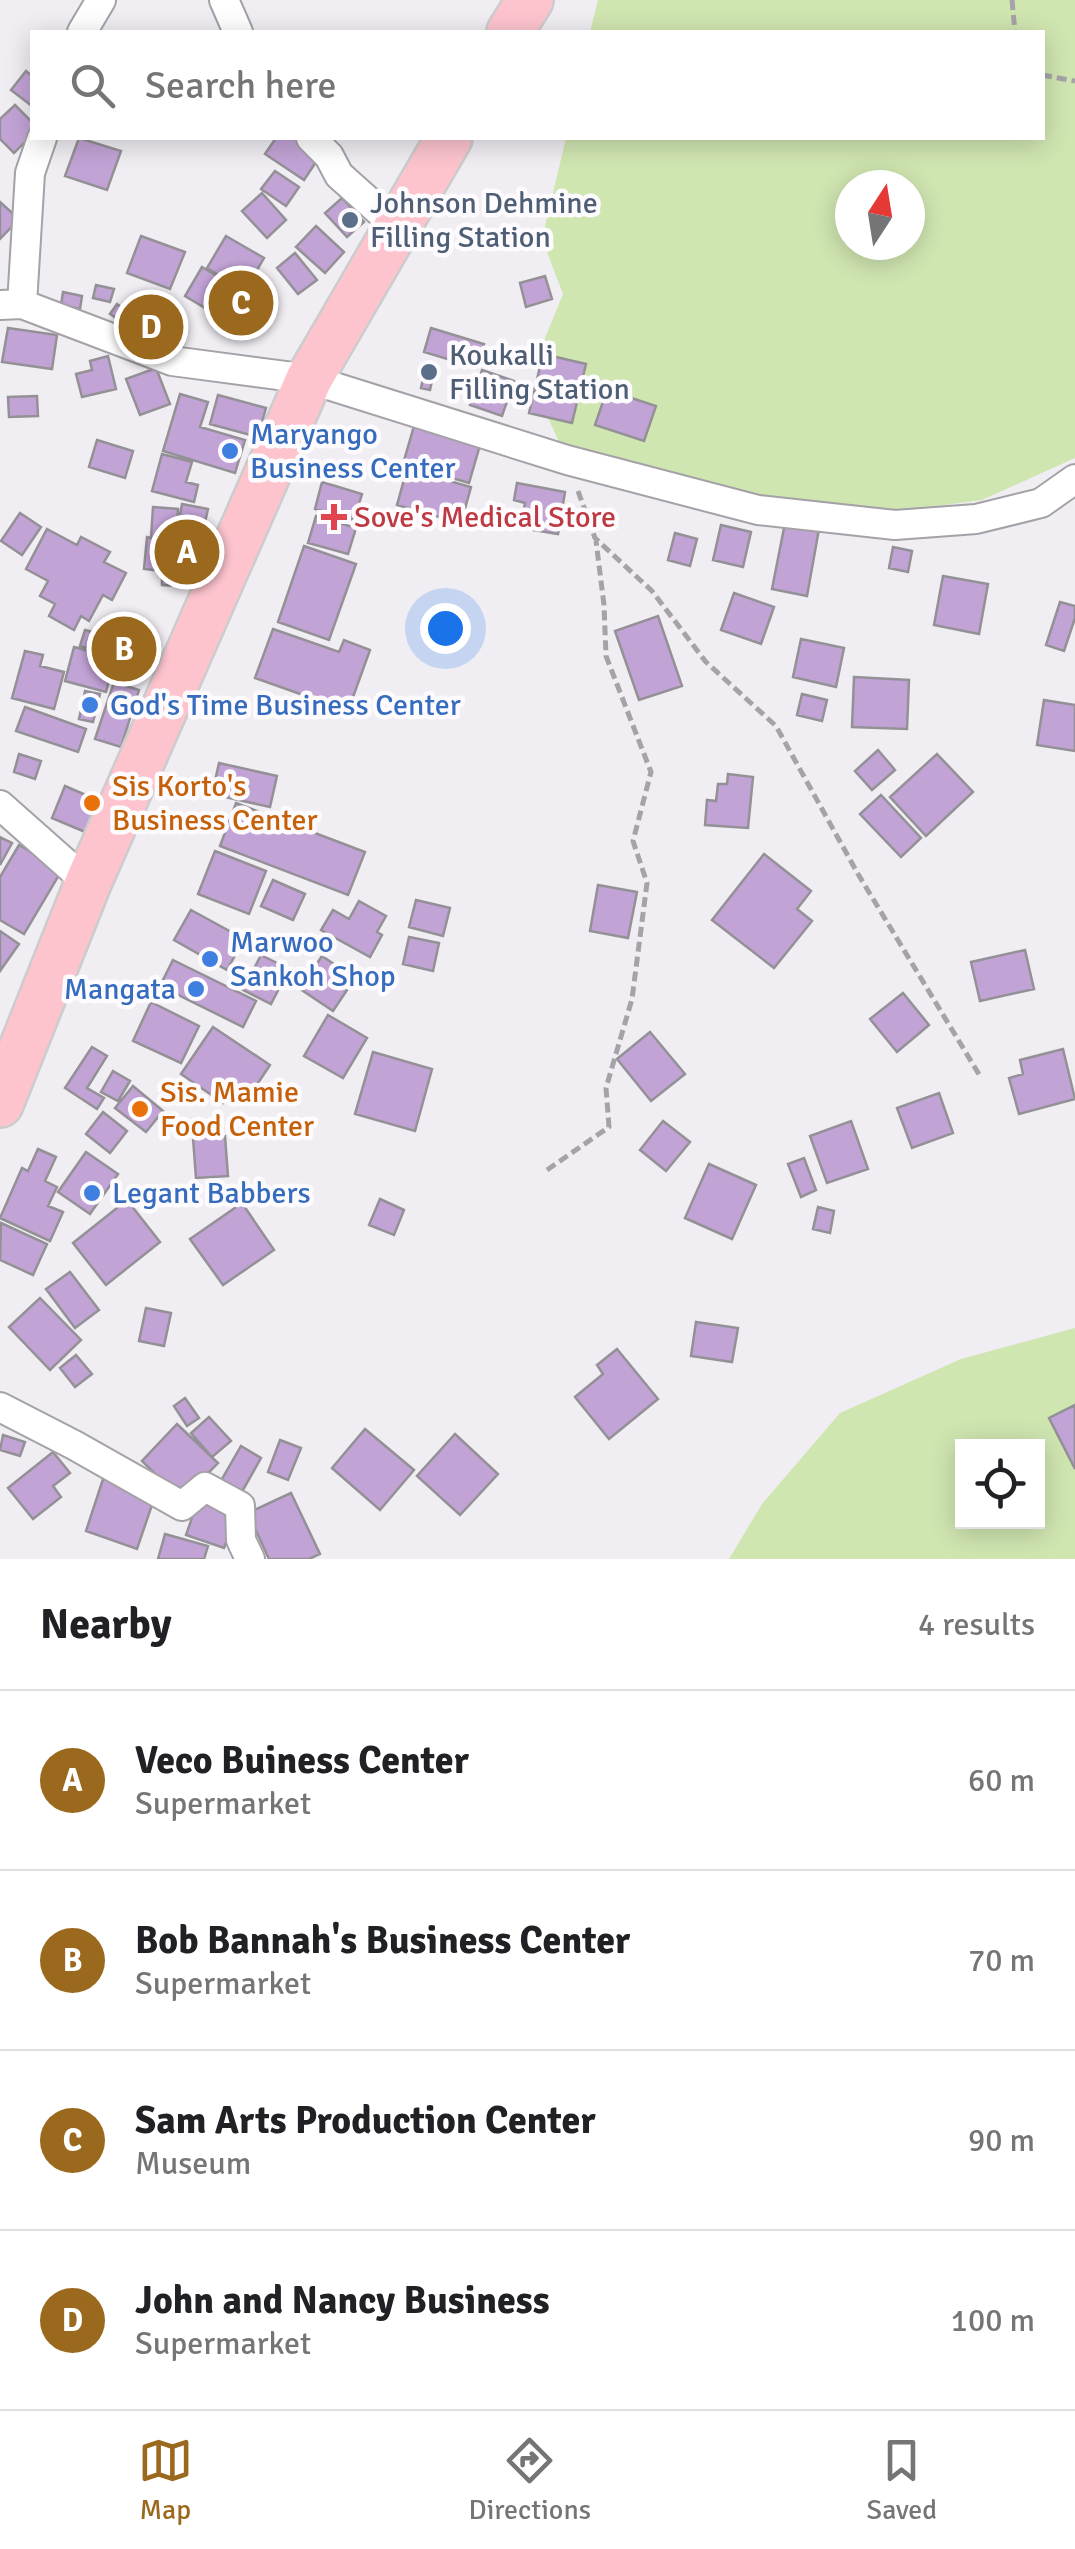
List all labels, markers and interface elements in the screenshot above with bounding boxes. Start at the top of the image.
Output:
search box [30,30,1045,140]
icon: search [65,58,120,113]
text: Search here [145,62,337,109]
north arrow [835,170,925,260]
place label: Johnson Dehmine Filling Station [370,185,598,256]
marker: Johnson Dehmine Filling Station [339,209,361,231]
pin: C [208,266,274,340]
pin: D [118,290,184,364]
place label: Koukalli Filling Station [449,337,630,408]
marker: Koukalli Filling Station [418,361,440,383]
place label: Maryango Business Center [250,416,456,487]
marker: Maryango Business Center [219,440,241,462]
place label: Sove's Medical Store [354,499,616,536]
marker: Sove's Medical Store [323,506,345,528]
pin: A [154,514,220,590]
your location [420,603,471,654]
pin: B [92,612,156,686]
place label: God's Time Business Center [110,687,461,724]
marker: God's Time Business Center [79,694,101,716]
place label: Sis Korto's Business Center [112,768,318,839]
marker: Sis Korto's Business Center [81,792,103,814]
place label: Marwoo Sankoh Shop [230,924,396,995]
marker: Marwoo Sankoh Shop [199,948,221,970]
place label: Mangata [64,971,176,1008]
marker: Mangata [185,978,207,1000]
place label: Sis. Mamie Food Center [160,1074,314,1145]
marker: Sis. Mamie Food Center [129,1098,151,1120]
place label: Legant Babbers [112,1175,311,1212]
marker: Legant Babbers [81,1182,103,1204]
map controls [955,1439,1045,1529]
button: locate [955,1439,1045,1529]
text: Nearby [40,1599,172,1650]
text: 4 results [918,1605,1035,1644]
text: Veco Buiness Center [135,1737,469,1784]
text: A [62,1761,83,1800]
text: 60 m [968,1761,1035,1800]
text: Supermarket [135,1784,311,1823]
text: Bob Bannah's Business Center [135,1917,630,1964]
text: B [63,1941,82,1980]
text: 70 m [968,1941,1035,1980]
text: Supermarket [135,1964,311,2003]
text: Sam Arts Production Center [135,2097,596,2144]
text: C [63,2121,82,2160]
text: 90 m [968,2121,1035,2160]
text: Museum [135,2144,251,2183]
text: John and Nancy Business [135,2277,549,2324]
text: D [62,2301,83,2340]
text: 100 m [951,2301,1035,2340]
text: Supermarket [135,2324,311,2363]
tab: Map [138,2433,193,2527]
tab: Directions [469,2433,591,2527]
tab: Saved [867,2433,937,2527]

